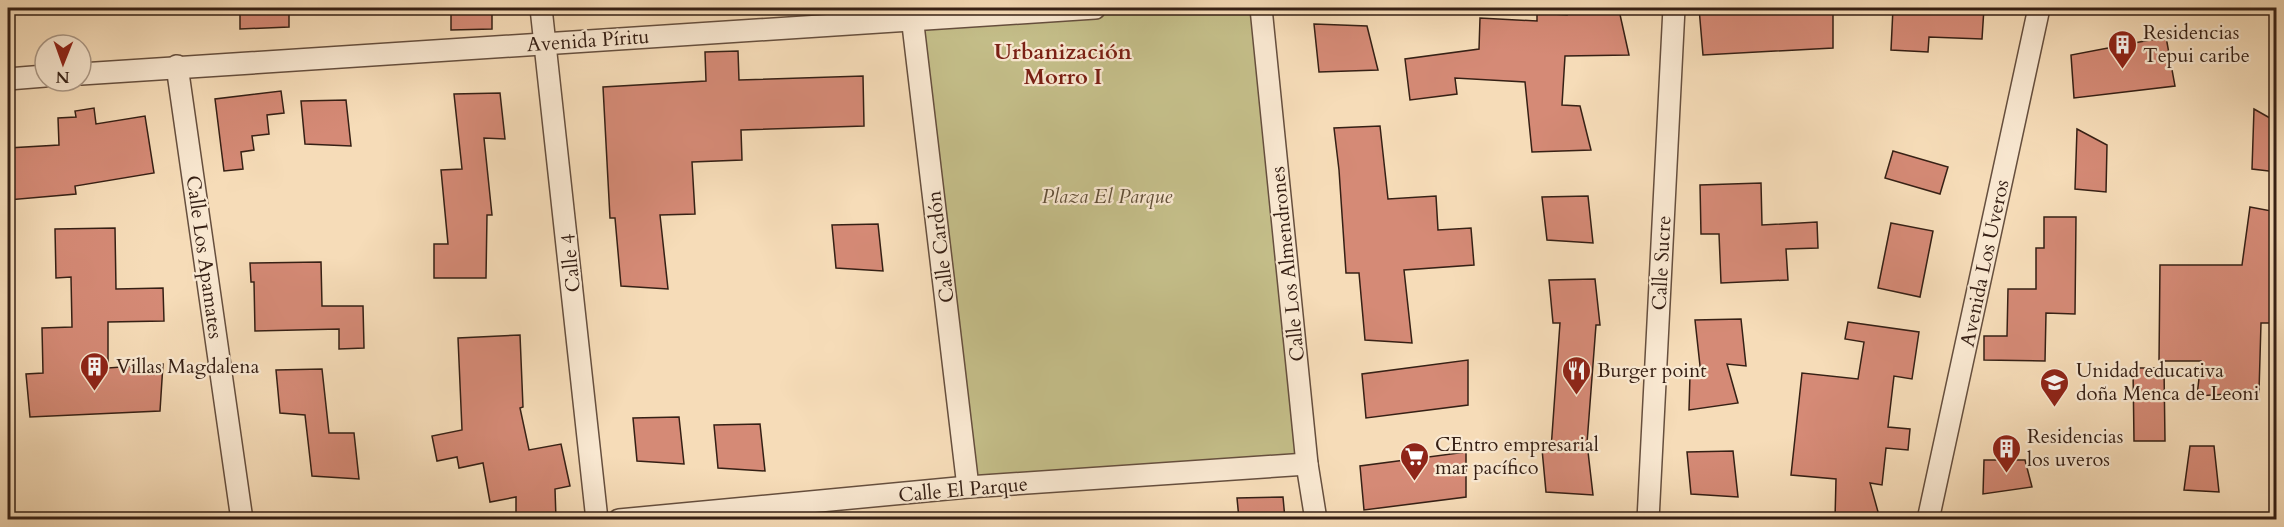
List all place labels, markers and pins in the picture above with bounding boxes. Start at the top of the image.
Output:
place label: Residencias Tepui caribe [2143,19,2250,69]
building icon: Residencias Tepui caribe [2106,28,2138,70]
building icon: Villas Magdalena [79,350,111,392]
place label: Villas Magdalena [116,353,260,380]
restaurant icon: Burger point [1560,354,1592,396]
place label: Burger point [1597,357,1707,384]
place label: Unidad educativa doña Menca de Leoni [2076,357,2260,407]
school or university icon: Unidad educativa doña Menca de Leoni [2039,366,2071,408]
place label: Residencias los uveros [2027,423,2123,473]
place label: CEntro empresarial mar pacífico [1435,431,1599,481]
building icon: Residencias los uveros [1990,432,2022,474]
supermarket icon: CEntro empresarial mar pacífico [1398,440,1430,482]

